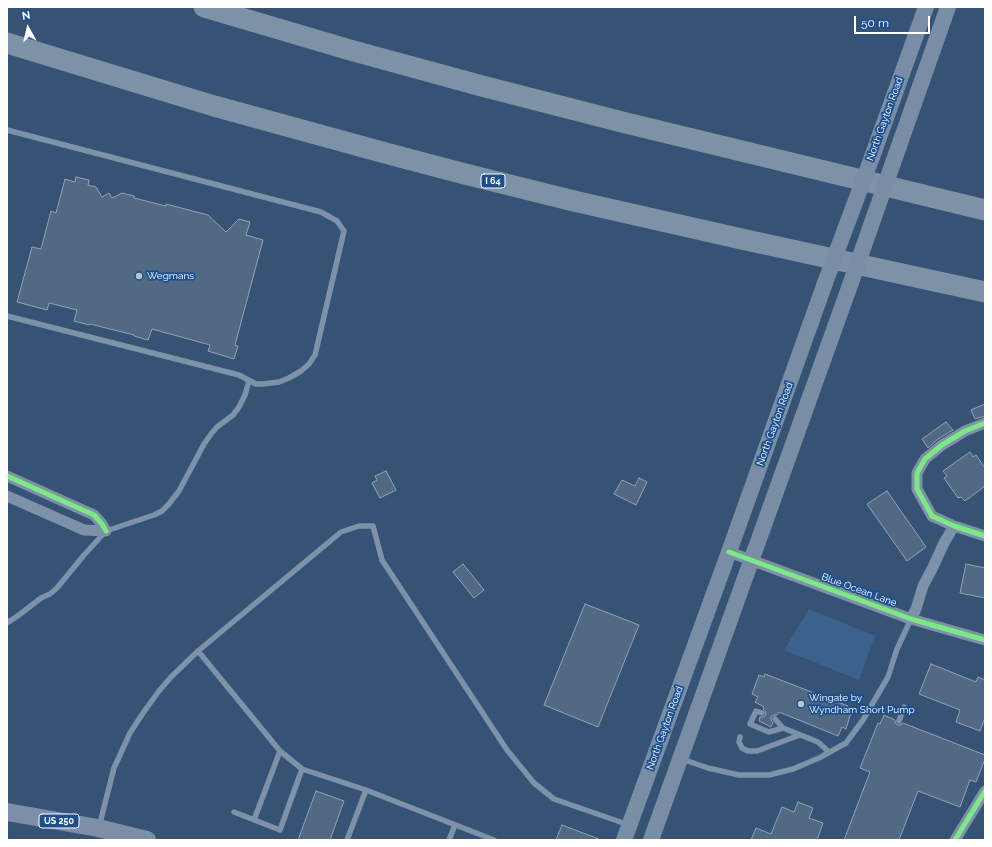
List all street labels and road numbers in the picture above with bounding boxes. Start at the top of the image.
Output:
street label: North Gayton Road [864,75,906,163]
road number: I 64 [481,174,505,188]
street label: North Gayton Road [754,380,796,468]
street label: Blue Ocean Lane [820,571,898,609]
street label: North Gayton Road [644,684,686,772]
road number: US 250 [39,814,79,828]

